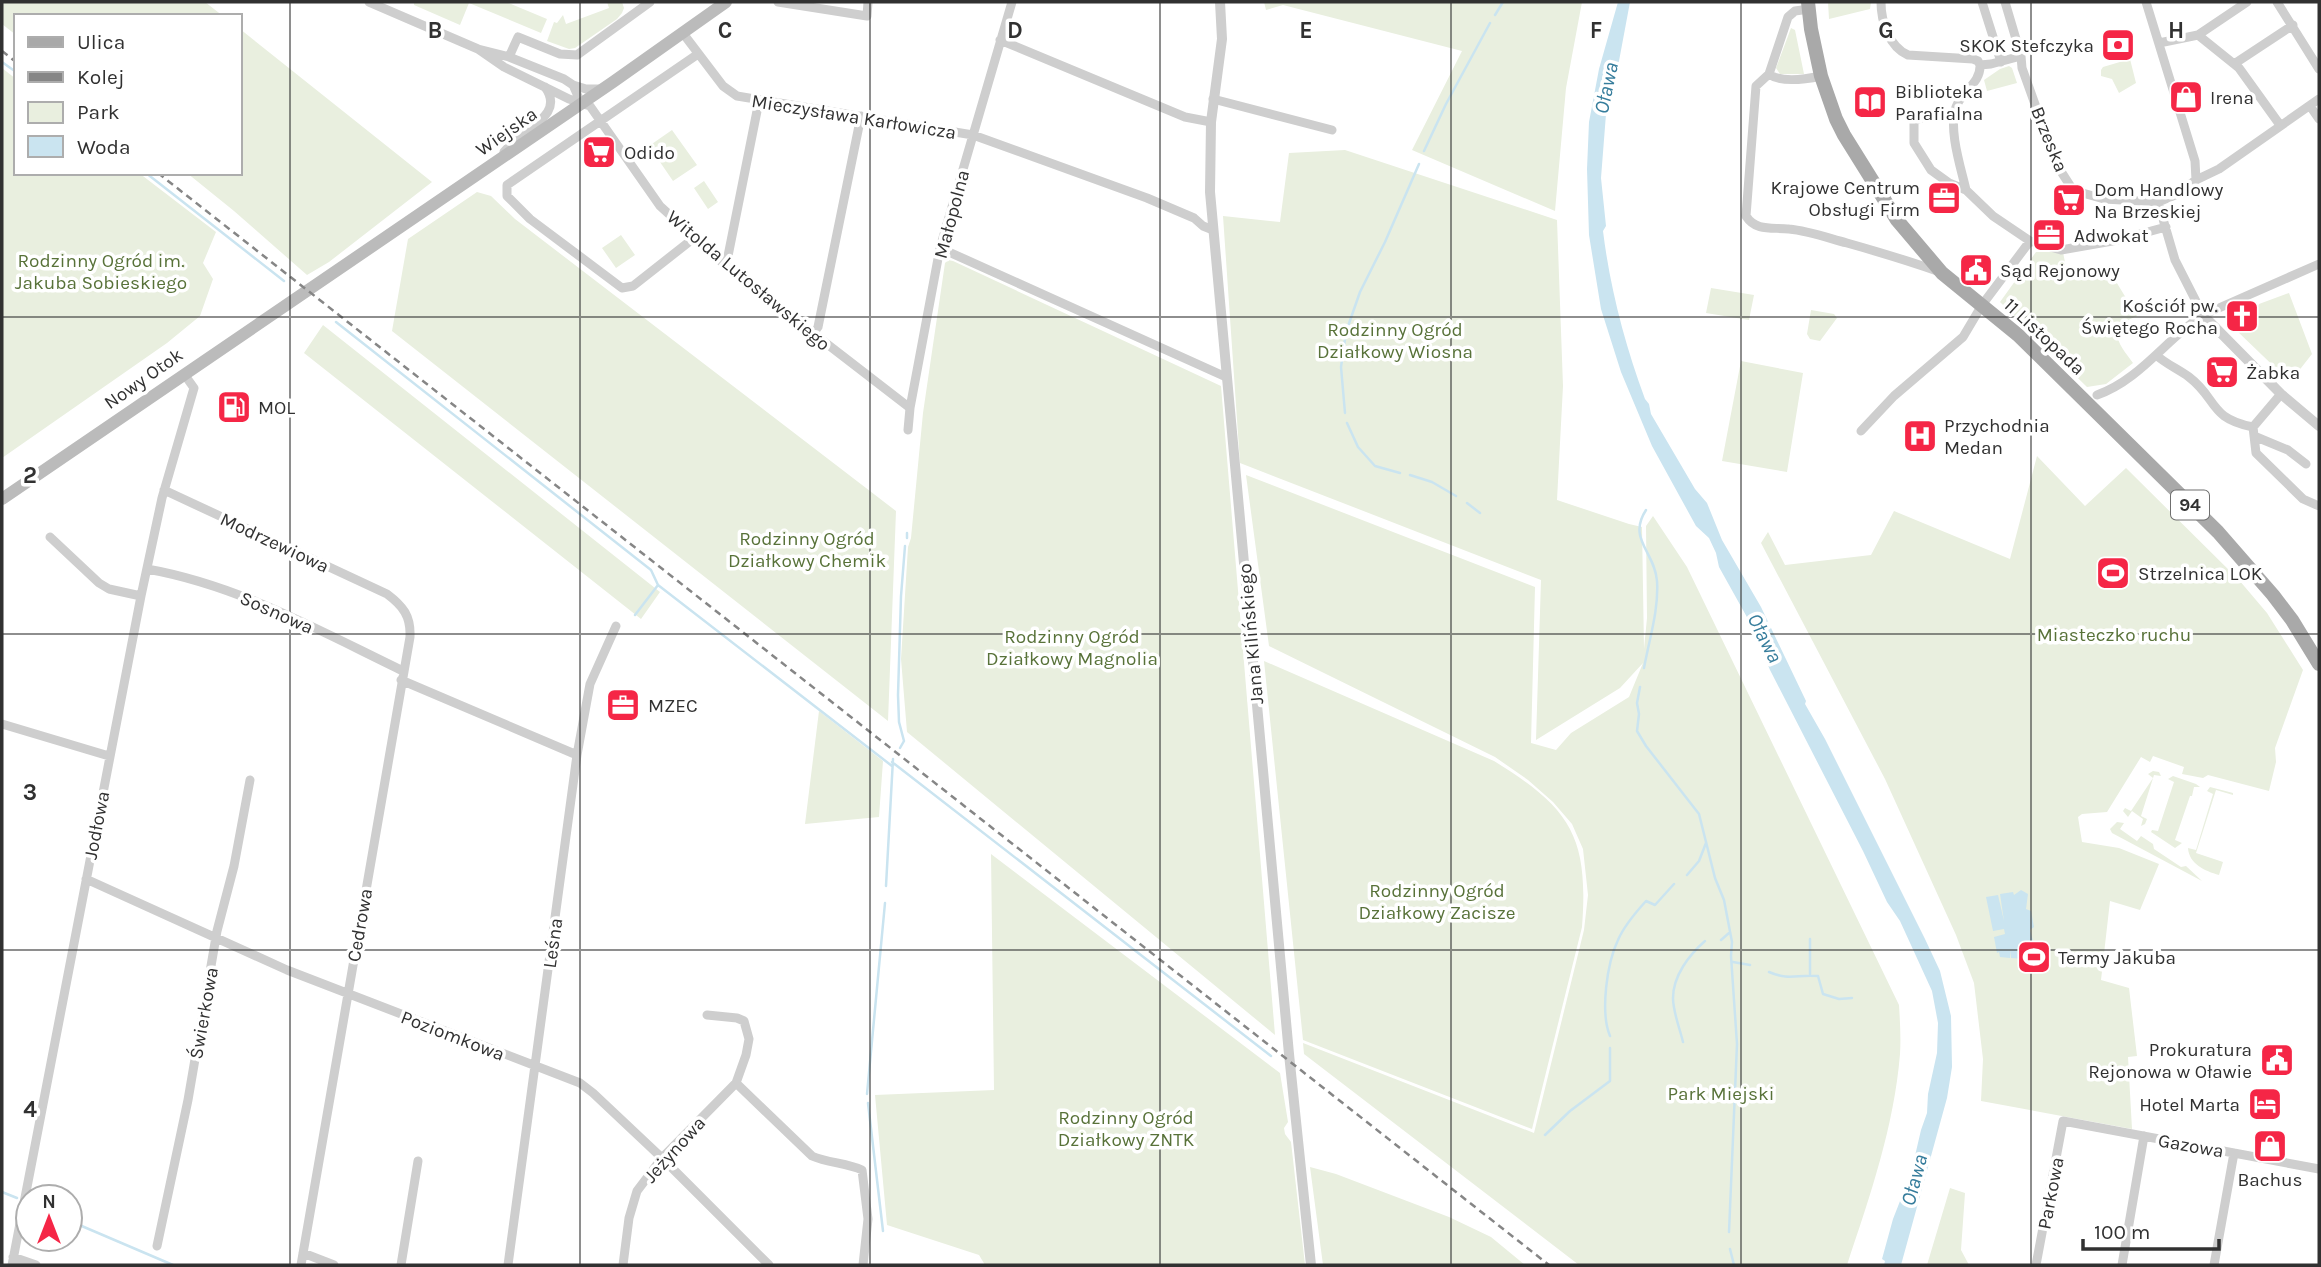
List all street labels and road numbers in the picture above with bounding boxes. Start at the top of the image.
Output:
street label: Mieczysława Karłowicza [750,90,958,144]
street label: Wiejska [472,103,541,161]
street label: Brzeska [2026,103,2072,175]
street label: Małopolna [930,167,974,261]
street label: Witolda Lutosławskiego [662,206,834,356]
street label: 11 Listopada [1999,294,2089,380]
street label: Nowy Otok [100,344,187,414]
road number: 94 [2171,490,2209,520]
street label: Modrzewiowa [217,508,332,578]
street label: Jana Kilińskiego [1234,563,1268,705]
street label: Sosnowa [237,587,317,639]
street label: Jodłowa [80,789,114,861]
street label: Cedrowa [343,887,377,964]
street label: Leśna [539,917,567,970]
street label: Świerkowa [184,965,223,1061]
street label: Poziomkowa [398,1006,507,1066]
street label: Jeżynowa [639,1112,710,1187]
street label: Gazowa [2156,1129,2225,1163]
street label: Parkowa [2033,1155,2069,1231]

